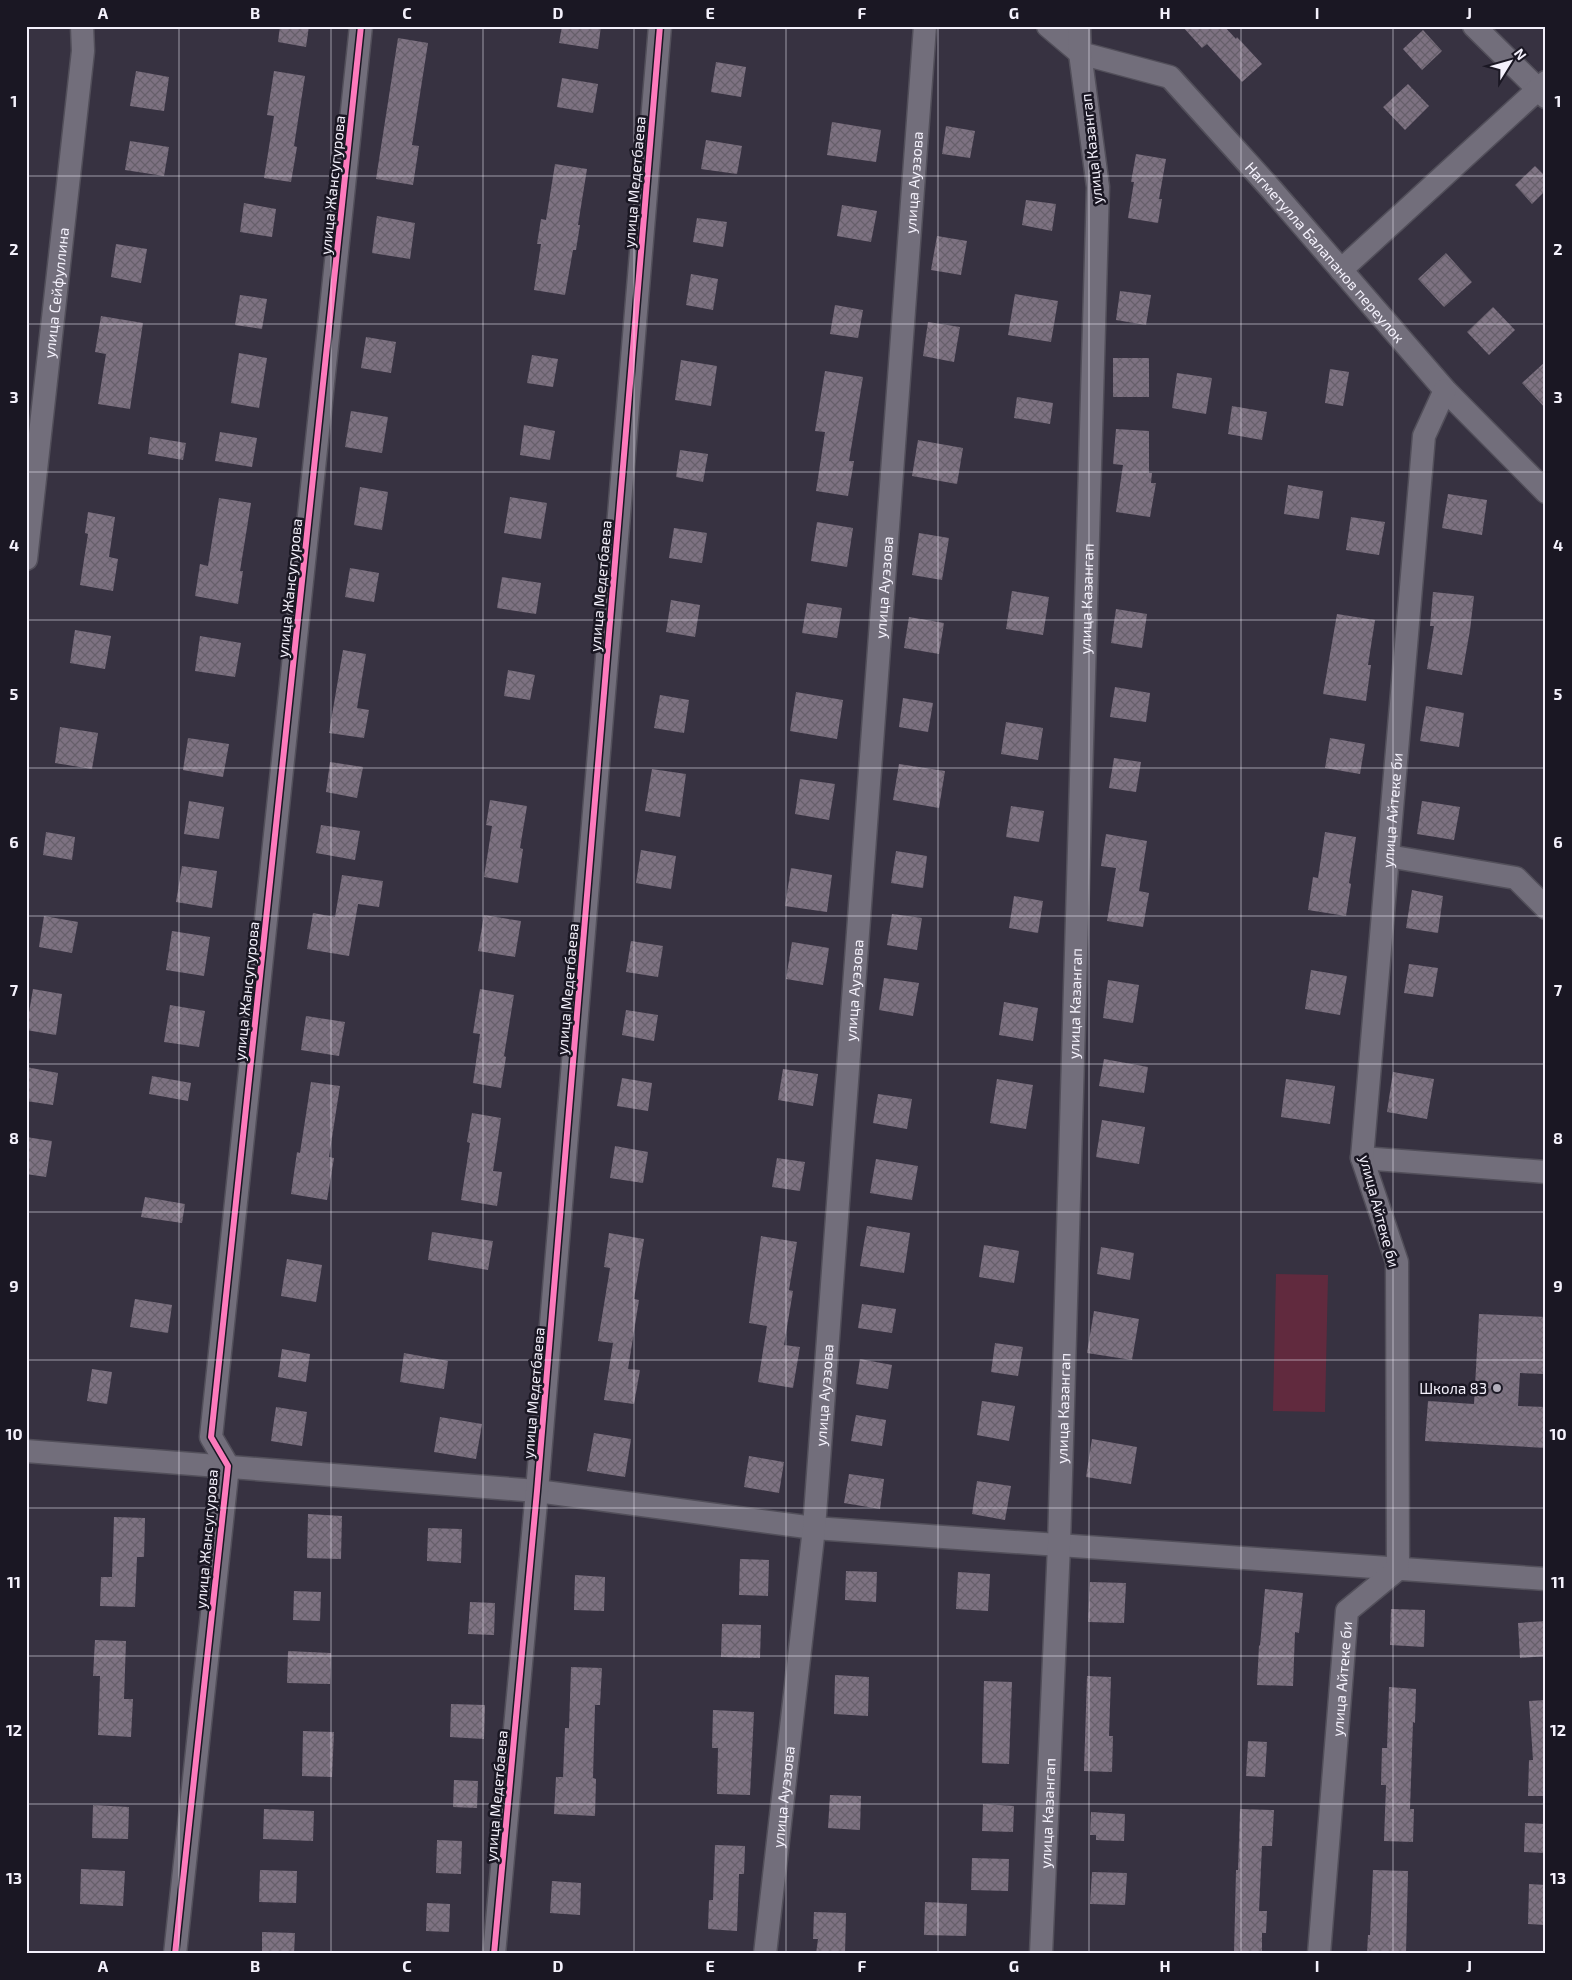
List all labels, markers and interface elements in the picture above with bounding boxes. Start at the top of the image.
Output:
text: A [98,3,109,22]
text: B [250,3,260,22]
text: C [402,3,412,22]
text: D [553,3,564,22]
text: E [705,3,715,22]
text: F [858,3,867,22]
text: G [1009,3,1019,22]
text: H [1159,3,1171,22]
text: I [1315,3,1319,22]
text: J [1466,3,1472,22]
north arrow [1484,38,1534,88]
text: N [1511,45,1531,63]
text: 1 [11,91,17,110]
text: 1 [1555,91,1561,110]
street label: улица Казангап [1076,93,1107,205]
street label: улица Жансугурова [316,114,349,256]
street label: улица Медетбаева [619,116,650,249]
street label: улица Ауэзова [901,131,926,234]
street label: Нагметулла Балапанов переулок [1242,158,1409,346]
street label: улица Сейфуллина [40,226,72,359]
text: 2 [9,239,19,258]
text: 2 [1553,239,1563,258]
text: 3 [9,387,19,406]
text: 3 [1553,387,1563,406]
street label: улица Жансугурова [273,517,306,659]
street label: улица Медетбаева [585,520,616,653]
text: 4 [9,535,19,554]
text: 4 [1553,535,1563,554]
street label: улица Ауэзова [871,536,896,639]
street label: улица Казангап [1076,543,1097,655]
text: 5 [10,684,19,703]
text: 5 [1554,684,1563,703]
street label: улица Айтеке би [1378,752,1406,869]
text: 6 [9,832,19,851]
text: 6 [1553,832,1563,851]
street label: улица Жансугурова [230,920,263,1062]
street label: улица Медетбаева [552,923,583,1056]
street label: улица Ауэзова [841,939,866,1042]
street label: улица Казангап [1064,948,1085,1059]
text: 7 [10,980,19,999]
text: 7 [1554,980,1563,999]
text: 8 [9,1128,19,1147]
text: 8 [1553,1128,1563,1147]
street label: улица Айтеке би [1355,1153,1404,1269]
text: 9 [9,1276,19,1295]
text: 9 [1553,1276,1563,1295]
street label: улица Медетбаева [518,1327,549,1460]
street label: улица Ауэзова [811,1343,837,1447]
street label: улица Казангап [1052,1353,1074,1464]
place label: Школа 83 [1419,1379,1487,1397]
marker: Школа 83 [1491,1382,1503,1394]
text: 10 [5,1424,23,1443]
text: 10 [1549,1424,1567,1443]
street label: улица Жансугурова [191,1468,222,1610]
text: 11 [7,1572,21,1591]
text: 11 [1551,1572,1565,1591]
street label: улица Айтеке би [1328,1621,1355,1737]
text: 12 [6,1720,22,1739]
text: 12 [1550,1720,1566,1739]
street label: улица Медетбаева [481,1730,512,1863]
street label: улица Ауэзова [768,1745,798,1849]
street label: улица Казангап [1036,1757,1059,1869]
text: 13 [6,1868,22,1887]
text: 13 [1550,1868,1566,1887]
text: A [98,1956,109,1975]
text: B [250,1956,260,1975]
text: C [402,1956,412,1975]
text: D [553,1956,564,1975]
text: E [705,1956,715,1975]
text: F [858,1956,867,1975]
text: G [1009,1956,1019,1975]
text: H [1159,1956,1171,1975]
text: I [1315,1956,1319,1975]
text: J [1466,1956,1472,1975]

